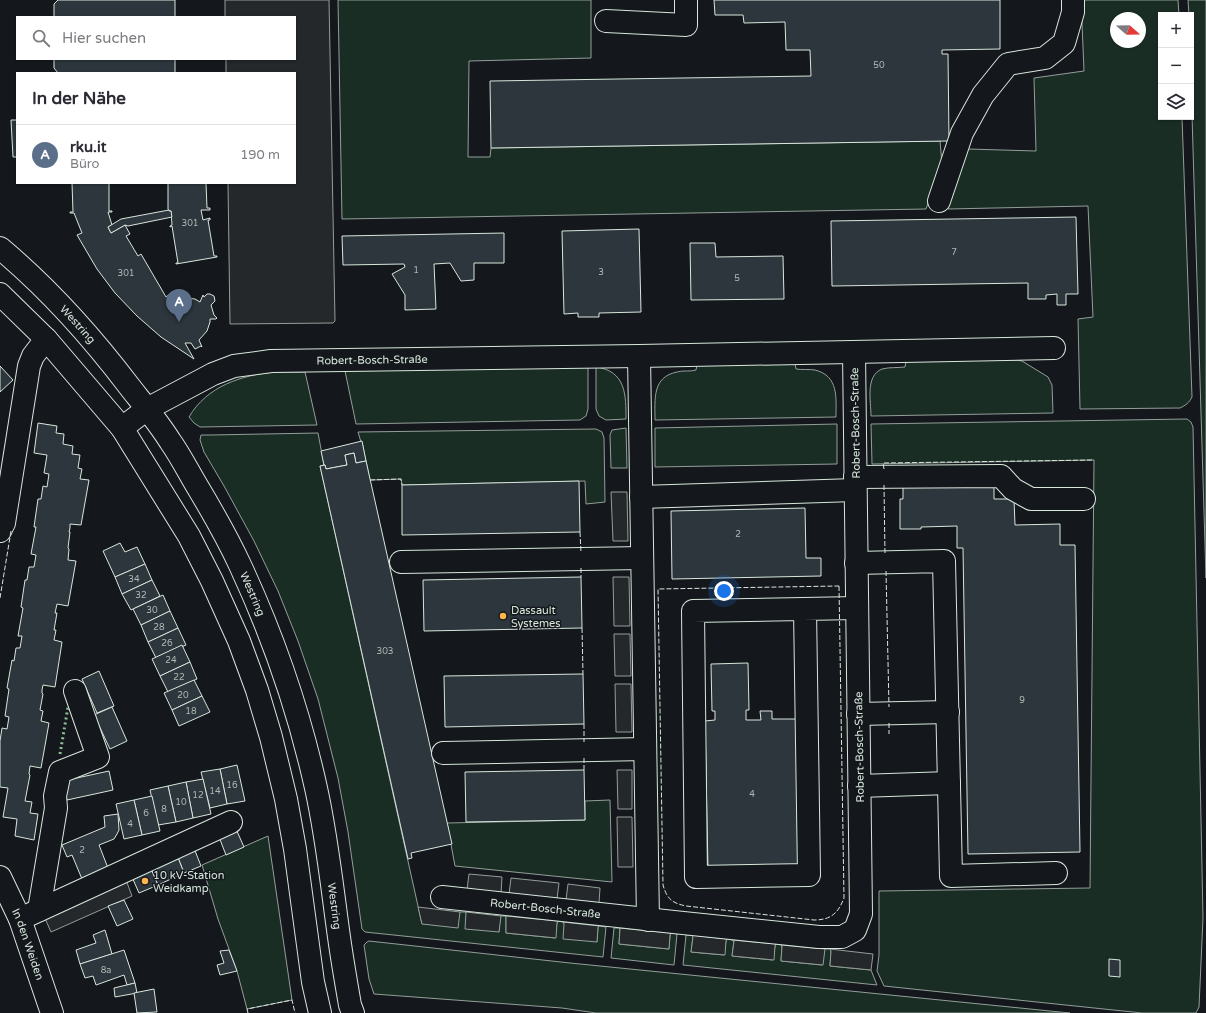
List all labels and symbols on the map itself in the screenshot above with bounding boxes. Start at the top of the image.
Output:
north arrow [1110,12,1146,48]
house number: 50 [873,60,885,71]
house number: 301 [182,218,198,229]
house number: 7 [951,247,957,258]
house number: 1 [413,265,419,276]
house number: 3 [598,267,604,278]
house number: 301 [118,268,134,279]
house number: 5 [734,273,740,284]
pin: A [166,289,192,322]
street label: Westring [57,303,98,346]
street label: Robert-Bosch-Straße [316,353,428,367]
street label: Robert-Bosch-Straße [848,367,863,479]
house number: 2 [735,529,741,540]
street label: Westring [237,570,268,618]
house number: 34 [128,574,140,585]
your location [714,581,734,601]
house number: 32 [135,590,147,601]
place label: Dassault Systemes [511,604,561,630]
house number: 30 [146,605,158,616]
marker: Dassault Systemes [498,611,508,621]
house number: 28 [153,622,165,633]
house number: 26 [161,638,173,649]
house number: 303 [377,646,393,657]
house number: 24 [165,655,177,666]
house number: 22 [173,672,185,683]
house number: 20 [177,690,189,701]
street label: Robert-Bosch-Straße [852,691,867,803]
house number: 9 [1019,695,1025,706]
house number: 18 [185,706,197,717]
house number: 16 [226,780,238,791]
house number: 14 [209,786,221,797]
house number: 4 [749,789,755,800]
house number: 12 [192,790,204,801]
house number: 10 [175,797,187,808]
house number: 8 [161,804,167,815]
house number: 6 [143,808,149,819]
house number: 4 [127,819,133,830]
house number: 2 [79,845,85,856]
place label: 10 kV-Station Weidkamp [153,869,224,895]
marker: 10 kV-Station Weidkamp [140,876,150,886]
street label: Westring [325,882,344,930]
street label: Robert-Bosch-Straße [489,896,601,921]
street label: In den Weiden [9,907,46,982]
house number: 8a [101,965,111,976]

